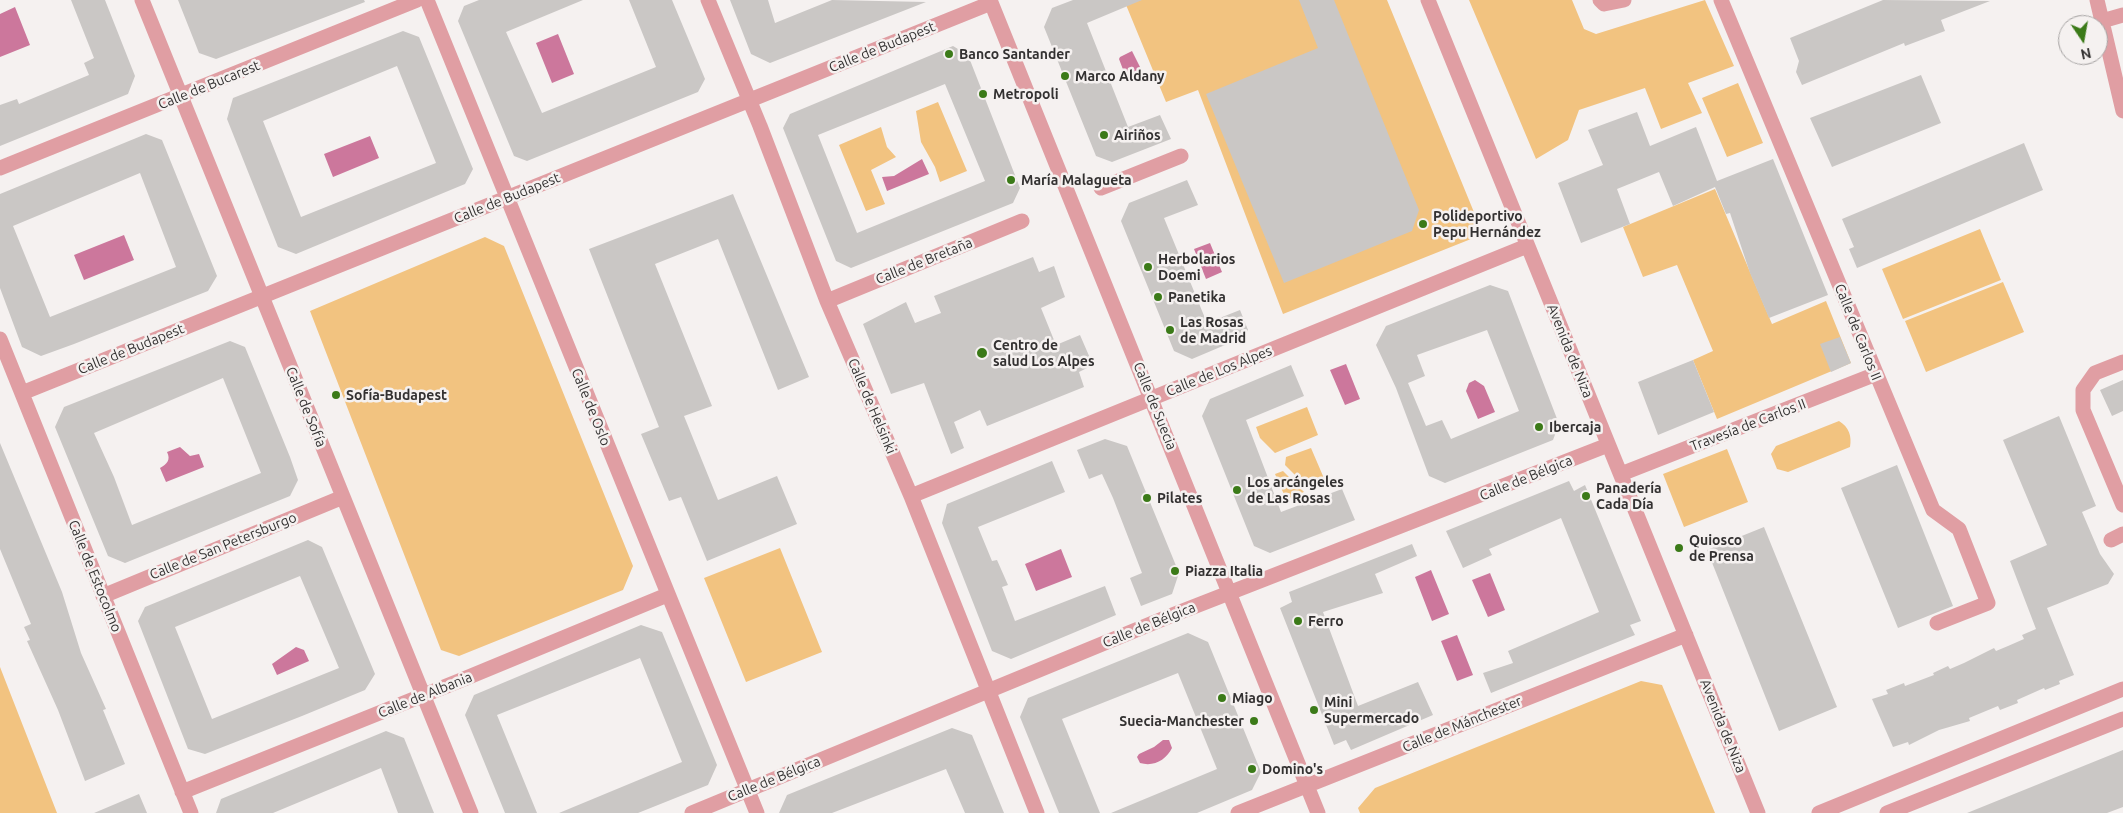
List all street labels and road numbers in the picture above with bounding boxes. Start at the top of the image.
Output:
street label: Calle de Budapest [826,18,938,76]
street label: Calle de Bucarest [156,57,262,113]
street label: Calle de Budapest [451,169,563,227]
street label: Calle de Bretaña [873,234,975,288]
street label: Calle de Carlos II [1831,281,1885,383]
street label: Avenida de Niza [1544,302,1596,400]
street label: Calle de Budapest [75,320,187,378]
street label: Calle de Los Alpes [1164,342,1274,400]
street label: Calle de Helsinki [844,356,900,456]
street label: Calle de Suecia [1130,360,1180,452]
street label: Calle de Sofía [282,364,330,450]
street label: Calle de Oslo [568,366,614,448]
street label: Travesía de Carlos II [1688,395,1808,455]
street label: Calle de Bélgica [1477,452,1575,504]
street label: Calle de San Petersburgo [147,509,299,583]
street label: Calle de Estocolmo [65,518,125,634]
street label: Calle de Bélgica [1100,599,1198,651]
street label: Calle de Albania [376,668,474,722]
street label: Avenida de Niza [1697,677,1749,775]
street label: Calle de Mánchester [1400,692,1524,756]
street label: Calle de Bélgica [725,753,823,805]

